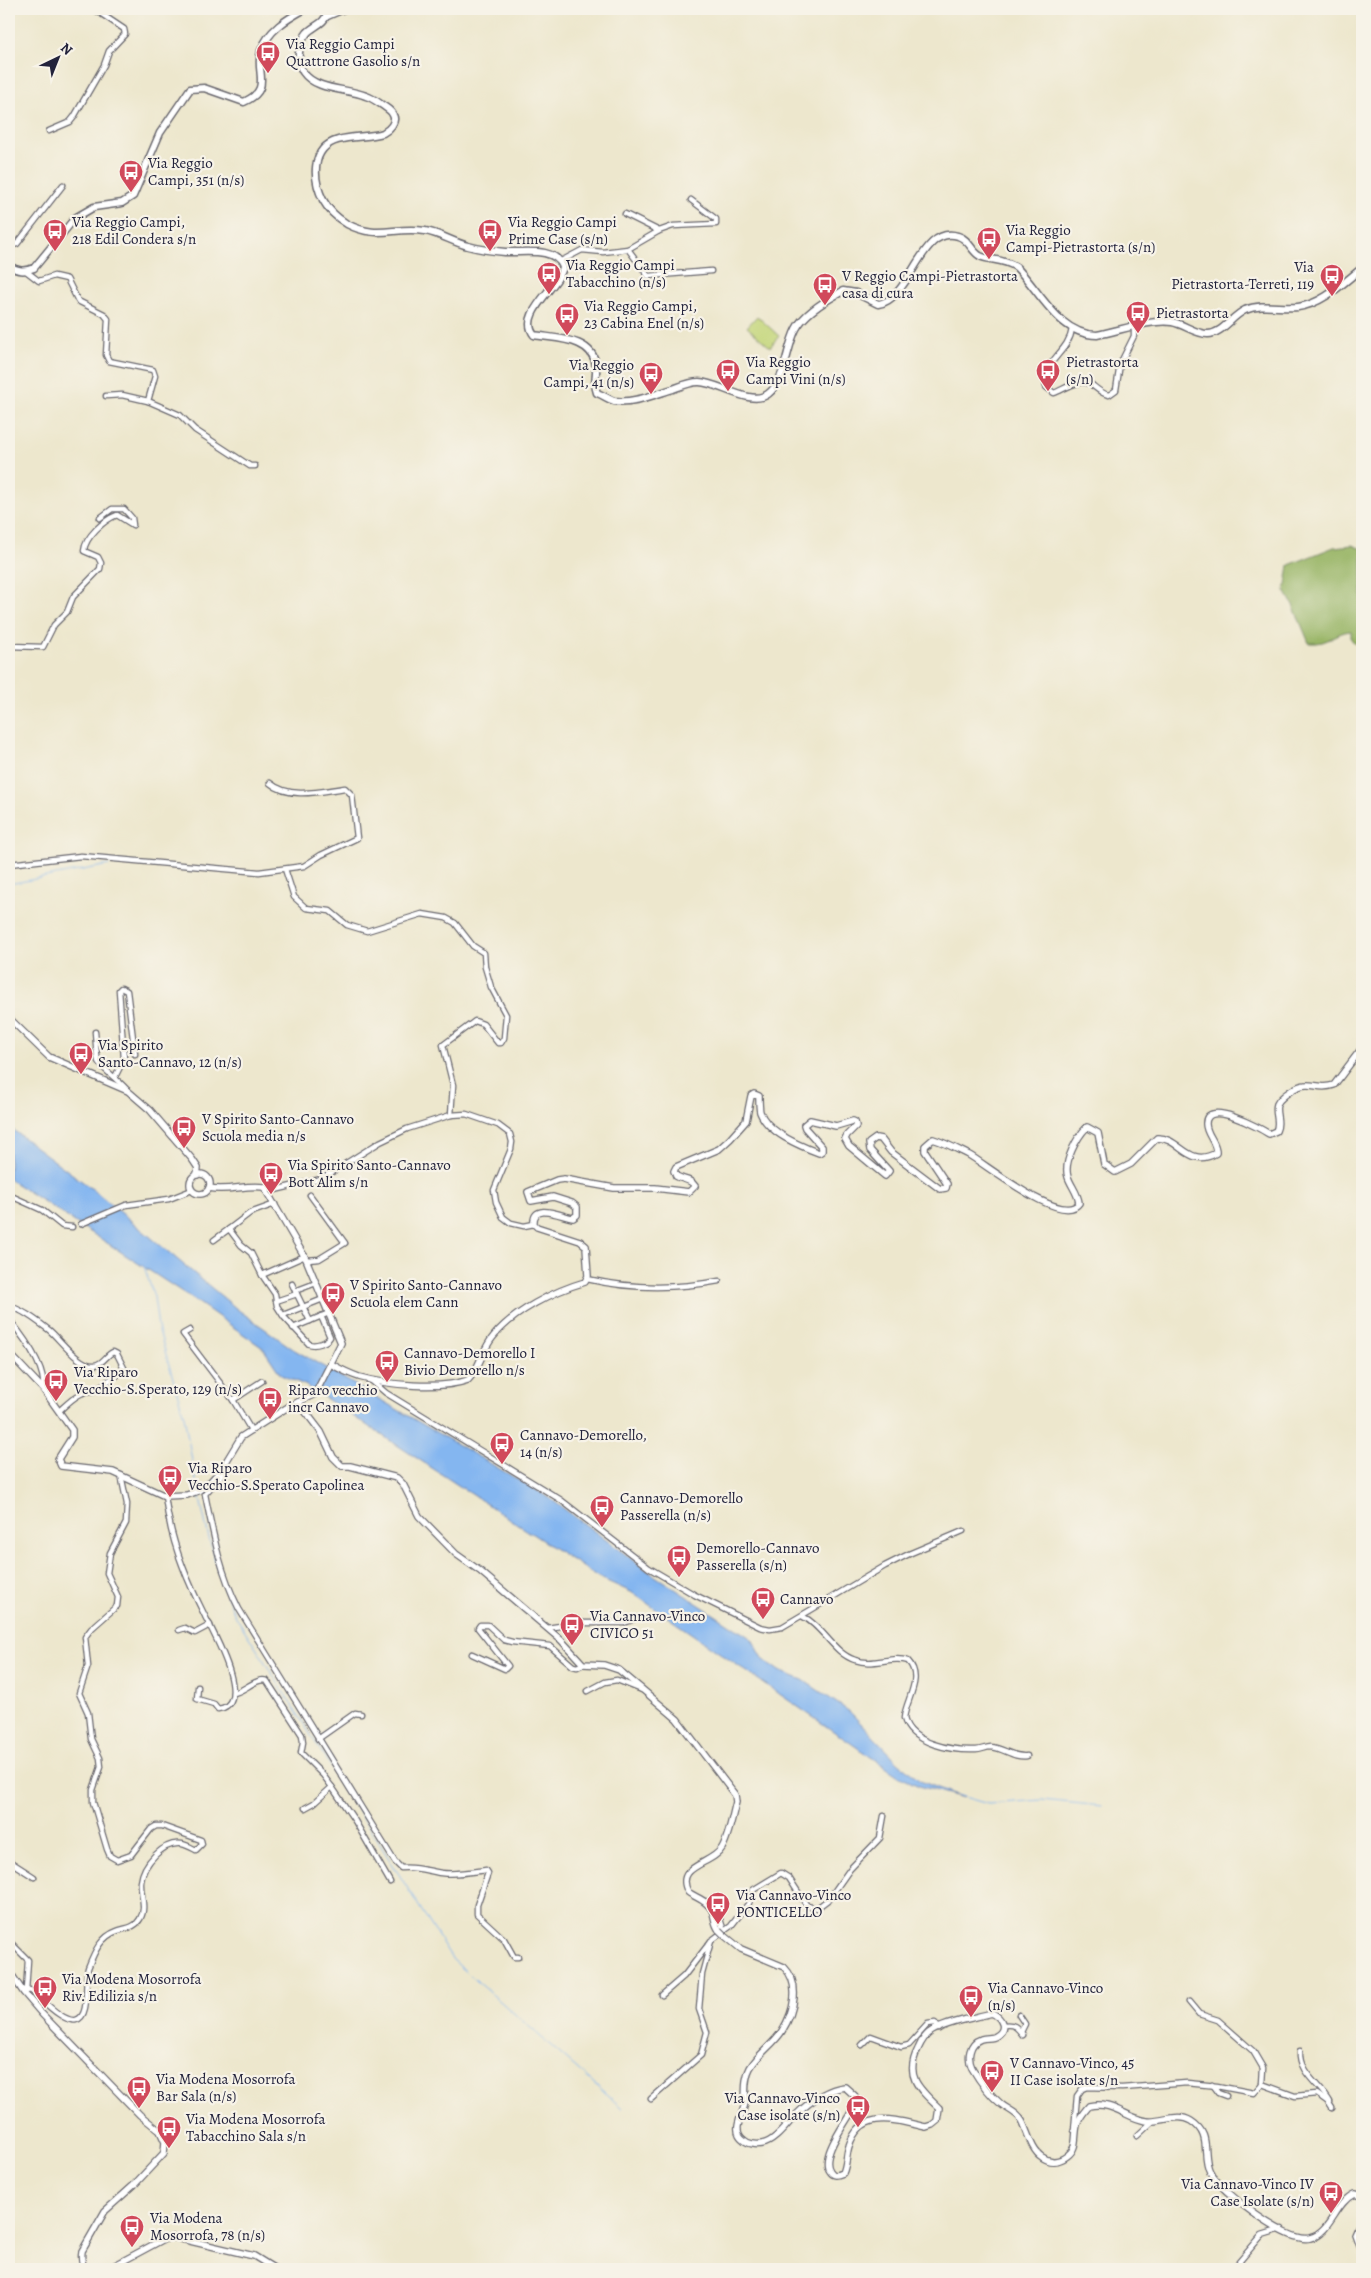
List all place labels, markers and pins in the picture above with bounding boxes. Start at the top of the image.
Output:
place label: Via Reggio Campi Quattrone Gasolio s/n [285,34,420,71]
bus stop icon: Via Reggio Campi Quattrone Gasolio s/n [255,40,281,74]
place label: Via Reggio Campi, 351 (n/s) [147,153,244,190]
bus stop icon: Via Reggio Campi, 351 (n/s) [118,159,144,193]
place label: Via Reggio Campi, 218 Edil Condera s/n [71,212,196,249]
place label: Via Reggio Campi Prime Case (s/n) [507,212,617,249]
bus stop icon: Via Reggio Campi, 218 Edil Condera s/n [42,218,68,252]
bus stop icon: Via Reggio Campi Prime Case (s/n) [477,218,503,252]
place label: Via Reggio Campi-Pietrastorta (s/n) [1005,220,1155,257]
bus stop icon: Via Reggio Campi-Pietrastorta (s/n) [976,226,1002,260]
place label: Via Reggio Campi Tabacchino (n/s) [565,255,675,292]
place label: Via Pietrastorta-Terreti, 119 [1171,257,1314,294]
bus stop icon: Via Reggio Campi Tabacchino (n/s) [536,261,562,295]
bus stop icon: Via Pietrastorta-Terreti, 119 [1319,263,1345,297]
place label: V Reggio Campi-Pietrastorta casa di cura [841,266,1018,303]
bus stop icon: V Reggio Campi-Pietrastorta casa di cura [812,272,838,306]
place label: Via Reggio Campi, 23 Cabina Enel (n/s) [583,296,704,333]
bus stop icon: Pietrastorta [1125,300,1151,334]
bus stop icon: Via Reggio Campi, 23 Cabina Enel (n/s) [554,302,580,336]
place label: Pietrastorta [1156,303,1229,323]
place label: Via Reggio Campi Vini (n/s) [745,352,846,389]
place label: Pietrastorta (s/n) [1066,352,1139,389]
place label: Via Reggio Campi, 41 (n/s) [544,355,634,392]
bus stop icon: Via Reggio Campi Vini (n/s) [715,358,741,392]
bus stop icon: Pietrastorta (s/n) [1035,358,1061,392]
bus stop icon: Via Reggio Campi, 41 (n/s) [638,361,664,395]
place label: Via Spirito Santo-Cannavo, 12 (n/s) [97,1035,242,1072]
bus stop icon: Via Spirito Santo-Cannavo, 12 (n/s) [68,1041,94,1075]
place label: V Spirito Santo-Cannavo Scuola media n/s [201,1109,354,1146]
bus stop icon: V Spirito Santo-Cannavo Scuola media n/s [171,1115,197,1149]
place label: Via Spirito Santo-Cannavo Bott Alim s/n [287,1155,451,1192]
bus stop icon: Via Spirito Santo-Cannavo Bott Alim s/n [258,1161,284,1195]
place label: V Spirito Santo-Cannavo Scuola elem Cann [349,1275,502,1312]
bus stop icon: V Spirito Santo-Cannavo Scuola elem Cann [320,1281,346,1315]
place label: Cannavo-Demorello I Bivio Demorello n/s [404,1343,535,1380]
bus stop icon: Cannavo-Demorello I Bivio Demorello n/s [374,1349,400,1383]
place label: Via Riparo Vecchio-S.Sperato, 129 (n/s) [73,1362,242,1399]
bus stop icon: Via Riparo Vecchio-S.Sperato, 129 (n/s) [43,1368,69,1402]
place label: Riparo vecchio incr Cannavo [288,1380,378,1417]
bus stop icon: Riparo vecchio incr Cannavo [257,1386,283,1420]
place label: Cannavo-Demorello, 14 (n/s) [520,1425,647,1462]
bus stop icon: Cannavo-Demorello, 14 (n/s) [489,1431,515,1465]
place label: Via Riparo Vecchio-S.Sperato Capolinea [187,1458,364,1495]
bus stop icon: Via Riparo Vecchio-S.Sperato Capolinea [157,1464,183,1498]
place label: Cannavo-Demorello Passerella (n/s) [620,1488,743,1525]
bus stop icon: Cannavo-Demorello Passerella (n/s) [589,1494,615,1528]
place label: Demorello-Cannavo Passerella (s/n) [696,1538,819,1575]
bus stop icon: Demorello-Cannavo Passerella (s/n) [666,1544,692,1578]
bus stop icon: Cannavo [750,1586,776,1620]
place label: Cannavo [780,1589,833,1609]
place label: Via Cannavo-Vinco CIVICO 51 [589,1606,705,1643]
bus stop icon: Via Cannavo-Vinco CIVICO 51 [559,1612,585,1646]
place label: Via Cannavo-Vinco PONTICELLO [735,1885,851,1922]
bus stop icon: Via Cannavo-Vinco PONTICELLO [705,1891,731,1925]
place label: Via Modena Mosorrofa Riv. Edilizia s/n [61,1969,202,2006]
bus stop icon: Via Modena Mosorrofa Riv. Edilizia s/n [32,1975,58,2009]
place label: Via Cannavo-Vinco (n/s) [987,1978,1103,2015]
bus stop icon: Via Cannavo-Vinco (n/s) [958,1984,984,2018]
place label: V Cannavo-Vinco, 45 II Case isolate s/n [1009,2053,1134,2090]
bus stop icon: V Cannavo-Vinco, 45 II Case isolate s/n [979,2059,1005,2093]
place label: Via Modena Mosorrofa Bar Sala (n/s) [155,2069,296,2106]
bus stop icon: Via Modena Mosorrofa Bar Sala (n/s) [126,2075,152,2109]
place label: Via Cannavo-Vinco Case isolate (s/n) [724,2088,840,2125]
bus stop icon: Via Cannavo-Vinco Case isolate (s/n) [845,2094,871,2128]
place label: Via Modena Mosorrofa Tabacchino Sala s/n [185,2109,326,2146]
bus stop icon: Via Modena Mosorrofa Tabacchino Sala s/n [156,2115,182,2149]
place label: Via Cannavo-Vinco IV Case Isolate (s/n) [1180,2174,1315,2211]
bus stop icon: Via Cannavo-Vinco IV Case Isolate (s/n) [1318,2180,1344,2214]
place label: Via Modena Mosorrofa, 78 (n/s) [149,2208,265,2245]
bus stop icon: Via Modena Mosorrofa, 78 (n/s) [119,2214,145,2248]

